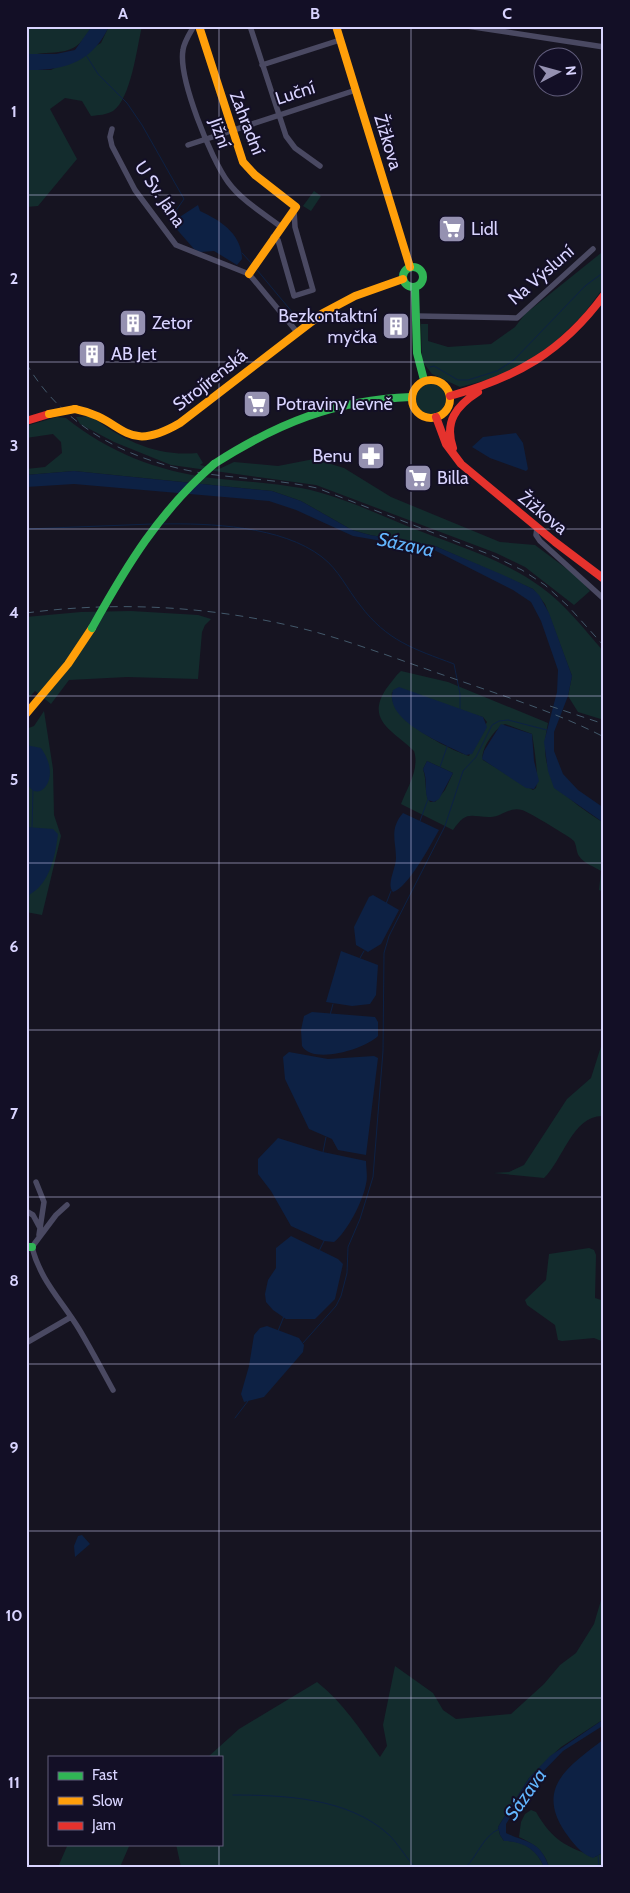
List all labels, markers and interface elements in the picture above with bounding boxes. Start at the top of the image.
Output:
text: A [118,4,128,23]
text: B [310,4,320,23]
text: C [502,4,512,23]
north arrow [532,48,582,98]
text: N [561,65,580,77]
street label: Luční [272,76,318,110]
street label: Zahradní [225,88,269,158]
text: 1 [11,102,17,121]
street label: Žižkova [369,111,408,173]
street label: Jižní [204,114,236,151]
street label: U Sv. Jána [130,157,190,232]
supermarket icon: Lidl [437,214,467,244]
place label: Lidl [471,218,499,240]
street label: Na Výsluní [504,240,579,310]
text: 2 [10,269,18,288]
place label: Bezkontaktní myčka [278,305,377,348]
building icon: Zetor [118,308,148,338]
building icon: Bezkontaktní myčka [381,311,411,341]
place label: Zetor [152,312,192,334]
building icon: AB Jet [77,339,107,369]
place label: AB Jet [111,343,157,365]
street label: Strojírenská [169,344,252,416]
supermarket icon: Potraviny levně [242,389,272,419]
place label: Potraviny levně [276,393,393,415]
text: 3 [10,436,18,455]
pharmacy icon: Benu [356,441,386,471]
place label: Benu [313,445,352,467]
supermarket icon: Billa [403,463,433,493]
place label: Billa [437,467,469,489]
street label: Žižkova [514,486,573,540]
water label: Sázava [375,527,436,562]
text: 4 [9,603,19,622]
text: 5 [10,770,18,789]
text: 6 [10,937,19,956]
text: 7 [10,1104,19,1123]
text: 8 [9,1271,19,1290]
text: 9 [10,1438,19,1457]
text: 10 [5,1606,23,1625]
legend [48,1756,222,1846]
water label: Sázava [500,1764,551,1824]
text: Fast [92,1766,117,1784]
text: 11 [8,1773,20,1792]
text: Slow [92,1792,123,1810]
text: Jam [91,1816,116,1834]

